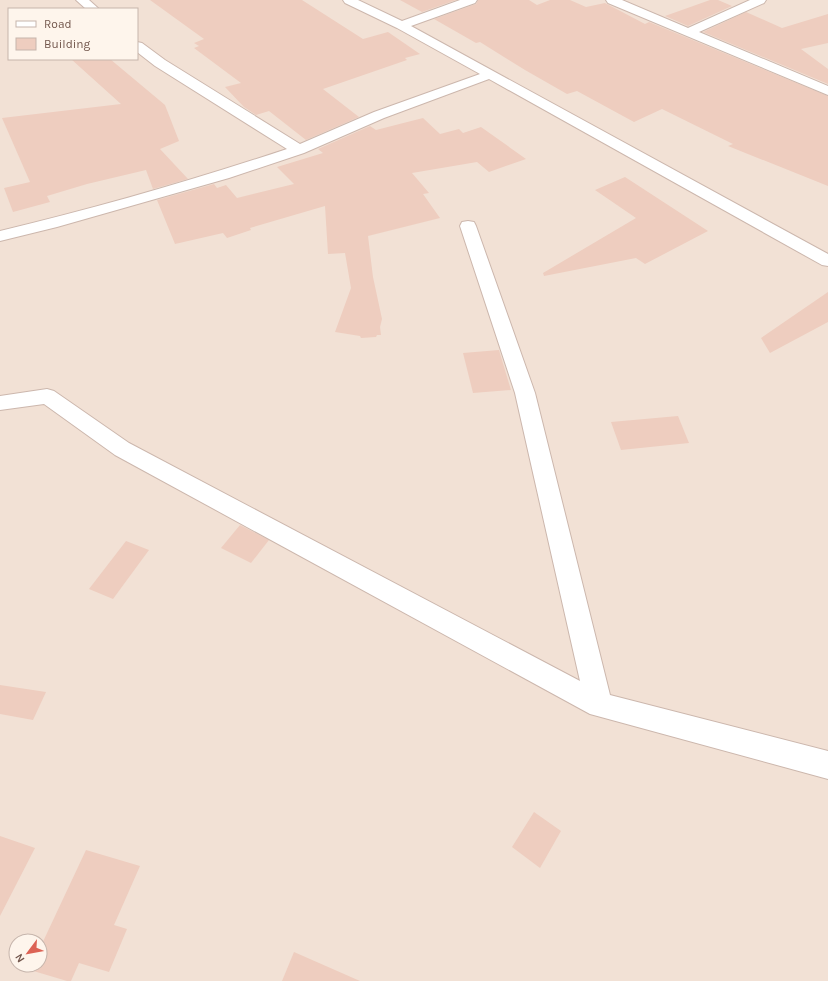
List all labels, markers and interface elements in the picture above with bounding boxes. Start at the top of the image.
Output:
legend [8,8,138,60]
text: Road [44,17,72,31]
text: Building [44,37,91,51]
north arrow [8,933,48,973]
text: N [12,951,28,965]

